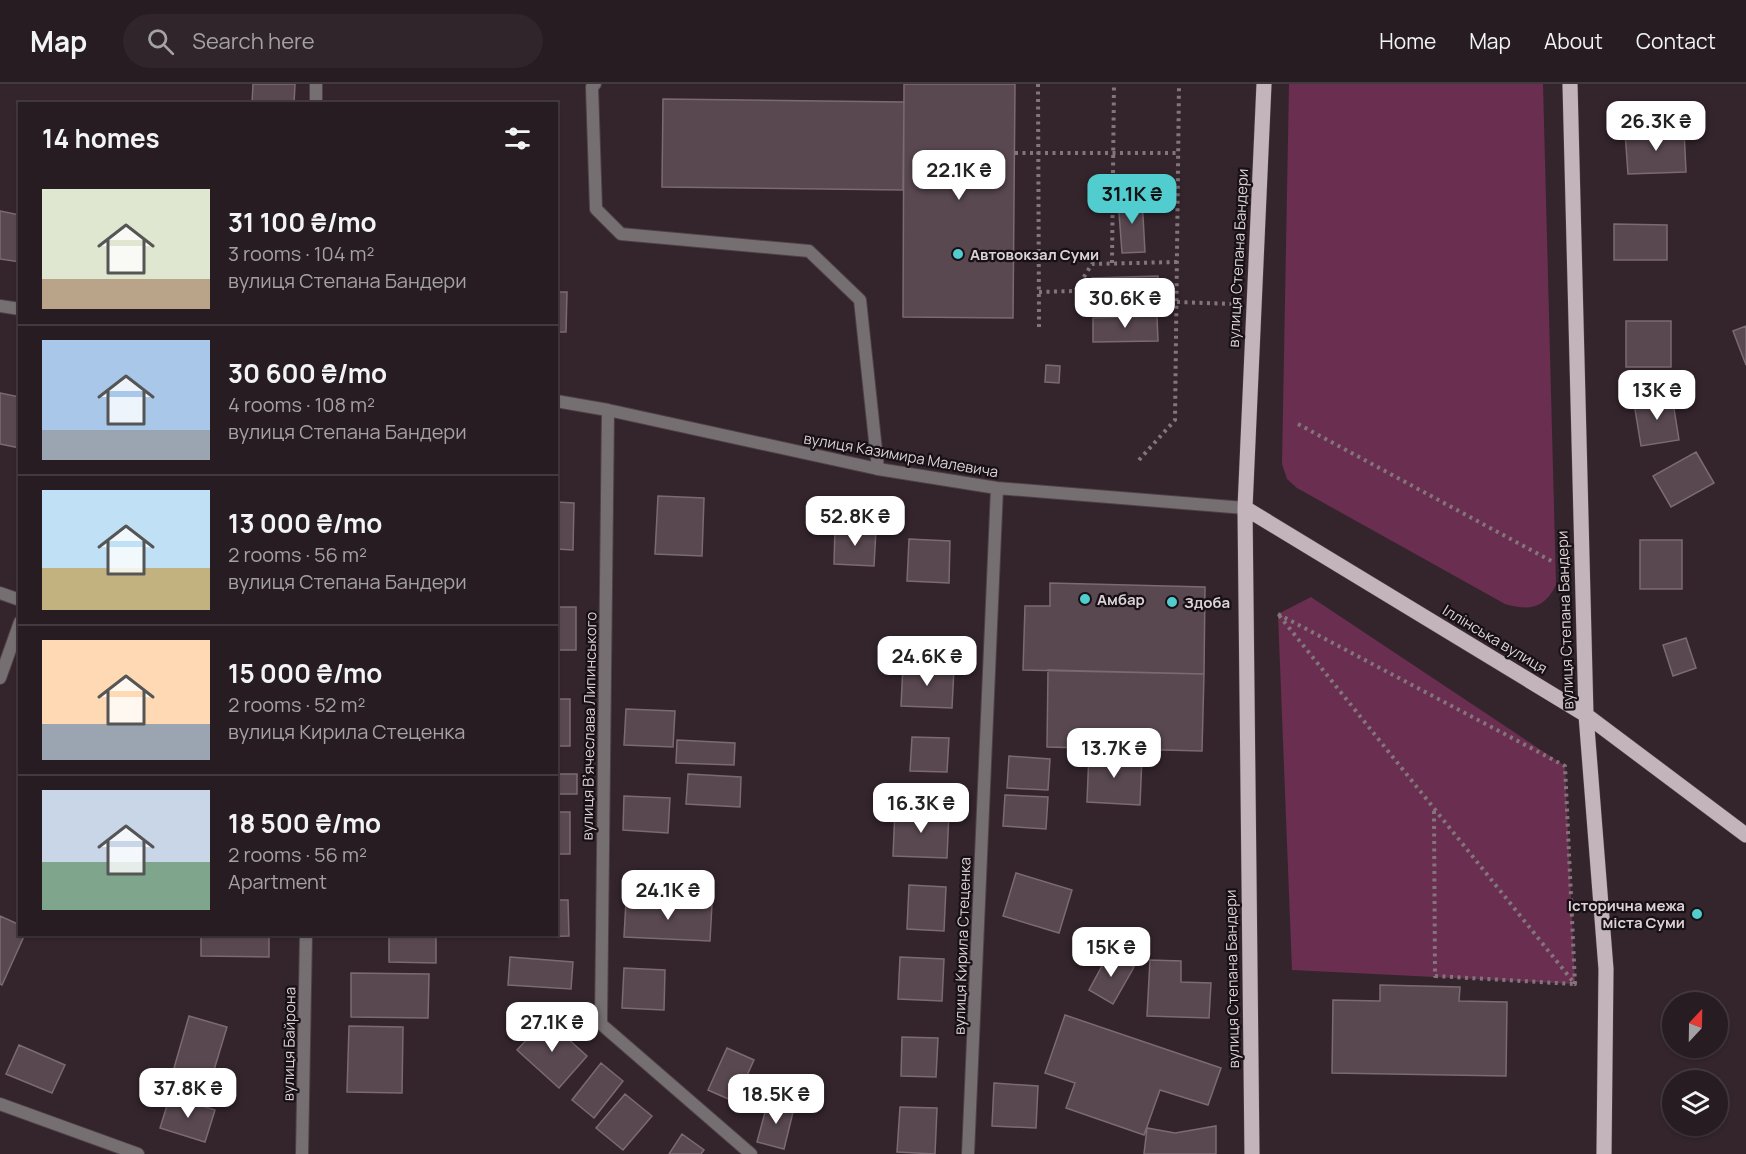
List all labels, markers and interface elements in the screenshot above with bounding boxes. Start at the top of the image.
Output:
search box [123,14,543,68]
text: Map [30,22,87,60]
icon: search [144,25,177,58]
text: Search here [192,26,315,56]
text: Home [1379,27,1436,55]
text: Map [1469,27,1511,55]
text: About [1544,27,1603,55]
text: Contact [1636,27,1716,55]
pin: 26.3K ₴ [1601,101,1711,152]
text: 26.3K ₴ [1620,107,1692,134]
text: 14 homes [42,120,160,156]
icon: filters [501,122,534,155]
pin: 22.1K ₴ [904,150,1014,201]
text: 22.1K ₴ [926,156,992,183]
street label: вулиця Степана Бандери [1223,168,1253,348]
pin: 31.1K ₴ [1077,174,1187,225]
text: 31.1K ₴ [1101,180,1163,207]
text: 31 100 ₴/mo [228,204,377,240]
icon: home [90,213,162,285]
text: 3 rooms · 104 m² [228,240,374,267]
place label: Автовокзал Суми [970,244,1099,265]
marker: Автовокзал Суми [951,247,965,261]
text: вулиця Степана Бандери [228,267,467,294]
pin: 30.6K ₴ [1070,278,1180,329]
text: 30.6K ₴ [1089,284,1161,311]
text: 30 600 ₴/mo [228,355,387,391]
icon: home [90,364,162,436]
pin: 13K ₴ [1615,370,1699,421]
text: 13K ₴ [1632,376,1682,403]
text: 4 rooms · 108 m² [228,391,375,418]
text: вулиця Степана Бандери [228,418,467,445]
street label: вулиця Казимира Малевича [802,428,1000,482]
pin: 52.8K ₴ [800,496,910,547]
text: 52.8K ₴ [820,502,890,529]
text: 13 000 ₴/mo [228,505,382,541]
icon: home [90,514,162,586]
street label: вулиця Степана Бандери [1551,530,1579,710]
text: 2 rooms · 56 m² [228,541,367,568]
text: вулиця Степана Бандери [228,568,467,595]
place label: Амбар [1097,589,1145,610]
marker: Амбар [1078,592,1092,606]
place label: Здоба [1184,592,1230,613]
marker: Здоба [1165,595,1179,609]
street label: Іллінська вулиця [1439,599,1551,679]
street label: вулиця Вʼячеслава Липинського [577,611,601,840]
pin: 24.6K ₴ [872,636,982,687]
text: 24.6K ₴ [892,642,962,669]
text: 15 000 ₴/mo [228,655,382,691]
icon: home [90,664,162,736]
text: 2 rooms · 52 m² [228,691,365,718]
text: вулиця Кирила Стеценка [228,718,465,745]
pin: 13.7K ₴ [1059,728,1169,779]
text: 13.7K ₴ [1081,734,1147,761]
pin: 16.3K ₴ [866,783,976,834]
text: 16.3K ₴ [887,789,955,816]
text: 18 500 ₴/mo [228,805,381,841]
icon: home [90,814,162,886]
text: 2 rooms · 56 m² [228,841,367,868]
street label: вулиця Кирила Стеценка [948,857,976,1035]
text: Apartment [228,868,327,895]
pin: 24.1K ₴ [613,870,723,921]
text: 24.1K ₴ [636,876,700,903]
street label: вулиця Степана Бандери [1220,889,1244,1069]
place label: Історична межа міста Суми [1568,895,1685,933]
marker: Історична межа міста Суми [1690,907,1704,921]
pin: 15K ₴ [1069,927,1153,978]
text: 15K ₴ [1086,933,1136,960]
street label: вулиця Байрона [278,987,300,1101]
north arrow [1662,992,1728,1058]
map controls [1662,992,1728,1136]
pin: 27.1K ₴ [497,1002,607,1053]
text: 27.1K ₴ [520,1008,584,1035]
pin: 37.8K ₴ [133,1068,243,1119]
button: layers [1662,1070,1728,1136]
text: 37.8K ₴ [153,1074,223,1101]
pin: 18.5K ₴ [721,1074,831,1125]
text: 18.5K ₴ [742,1080,810,1107]

